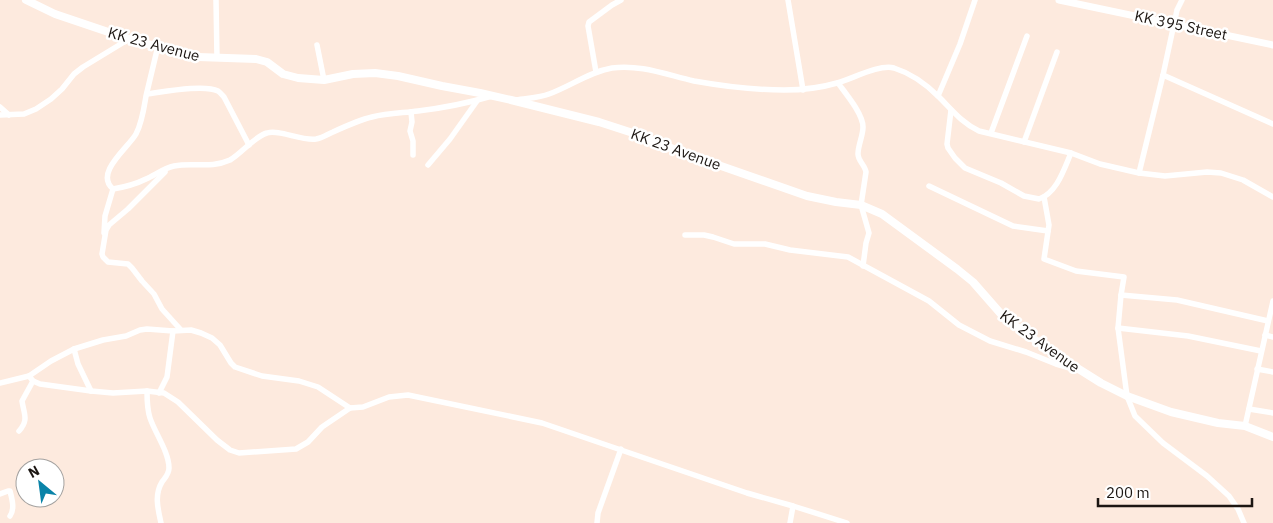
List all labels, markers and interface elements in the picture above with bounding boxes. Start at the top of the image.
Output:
street label: KK 395 Street [1133,6,1229,44]
street label: KK 23 Avenue [106,23,202,65]
street label: KK 23 Avenue [628,124,724,174]
street label: KK 23 Avenue [996,306,1084,376]
north arrow [15,458,65,508]
text: N [25,461,42,482]
scale bar [1098,476,1252,508]
text: 200 m [1106,483,1150,502]

